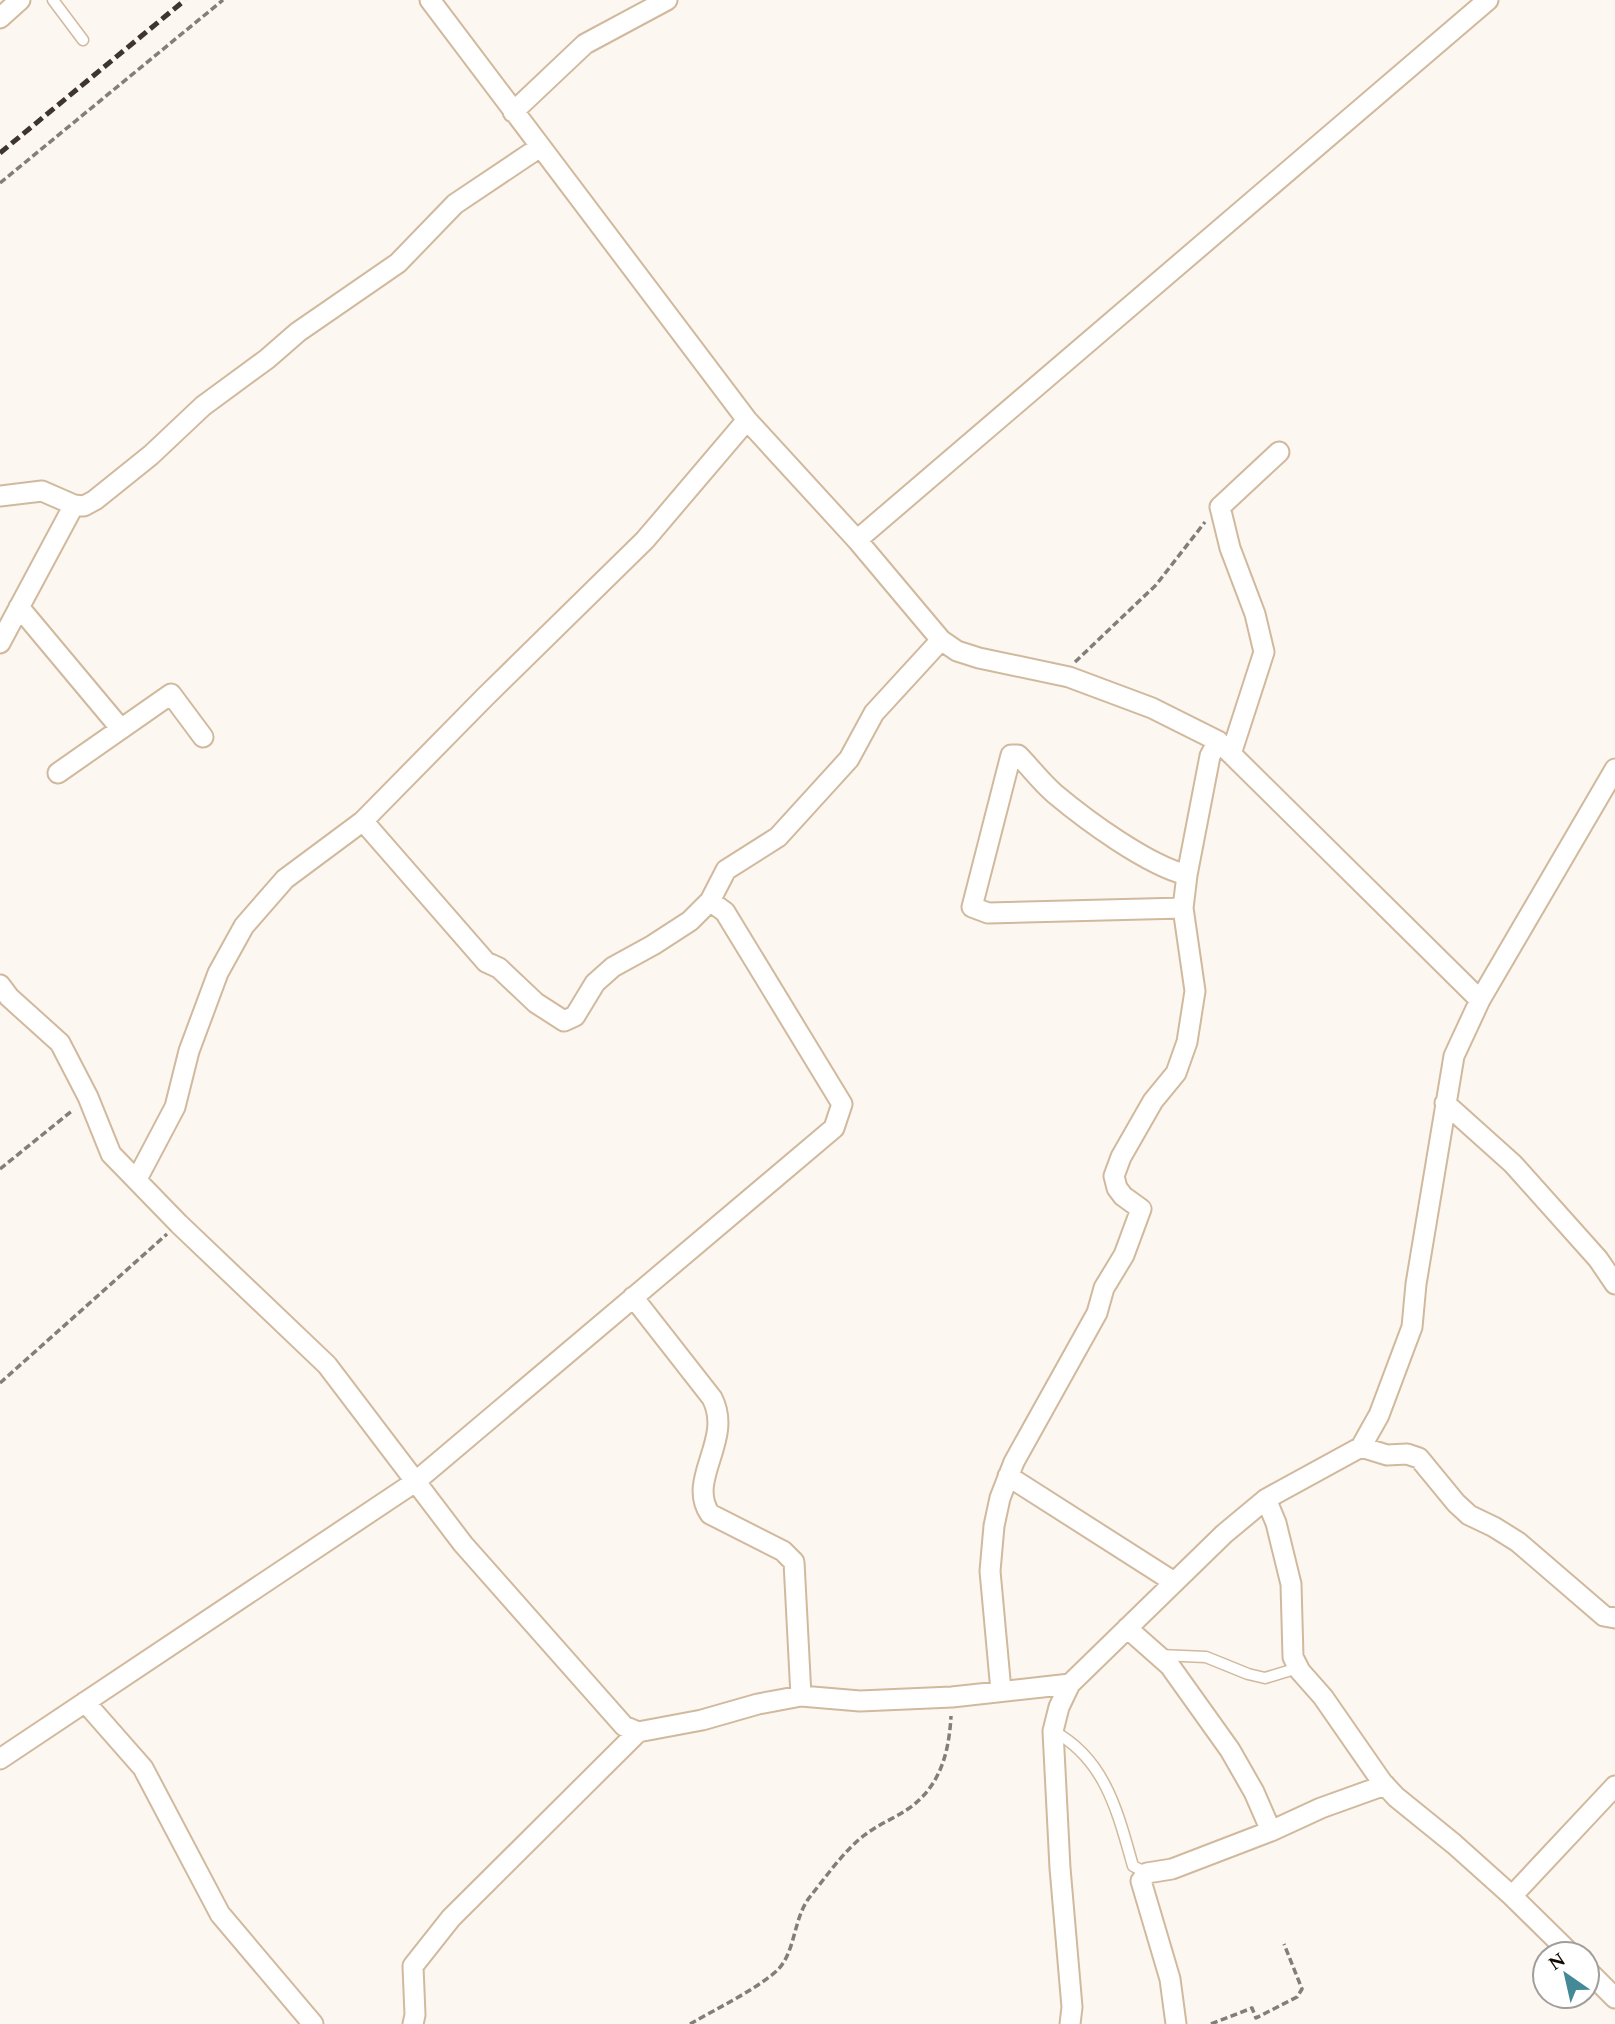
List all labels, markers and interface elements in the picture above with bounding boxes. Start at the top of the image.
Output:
north arrow [1531,1940,1601,2010]
text: N [1543,1946,1572,1979]

